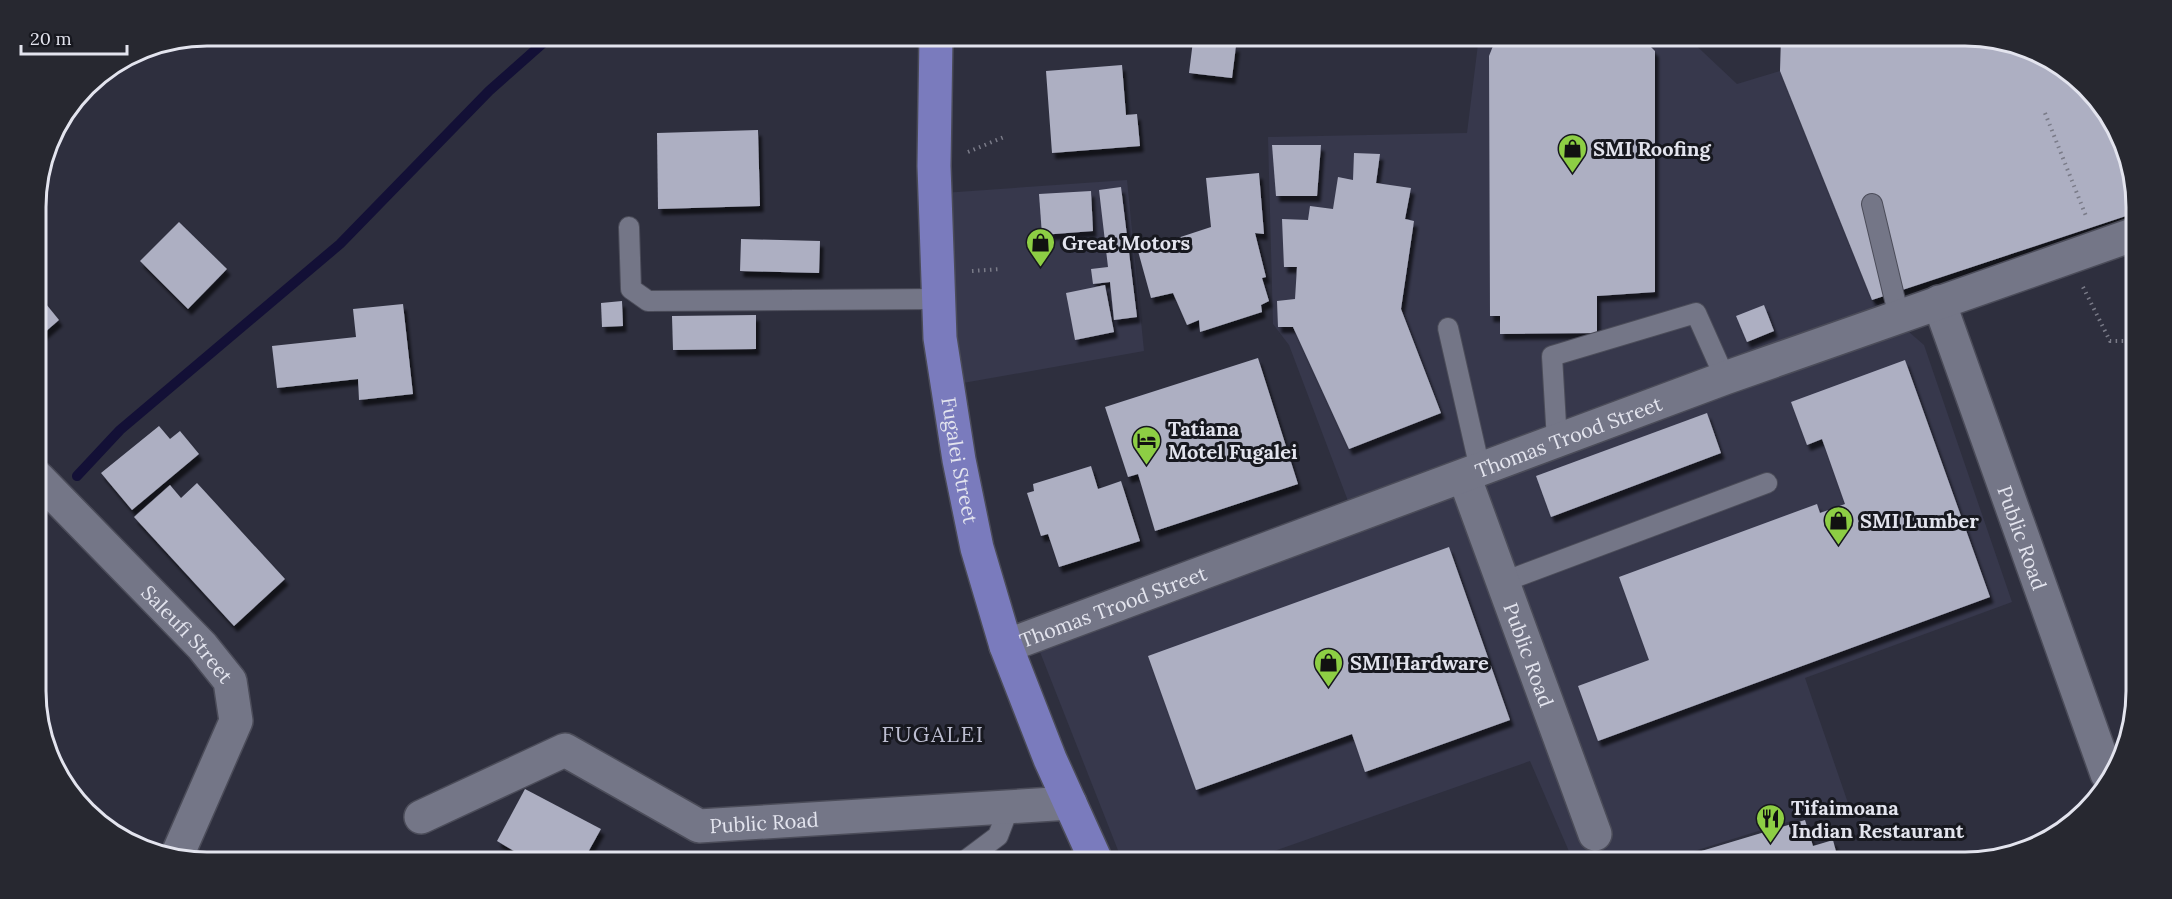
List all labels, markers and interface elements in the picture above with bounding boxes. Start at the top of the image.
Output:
scale bar [21,18,128,56]
text: 20 m [30,27,72,50]
shop icon: SMI Roofing [1556,132,1588,174]
place label: SMI Roofing [1593,136,1711,161]
shop icon: Great Motors [1025,226,1057,268]
place label: Great Motors [1062,230,1190,255]
street label: Thomas Trood Street [1471,390,1665,483]
street label: Fugalei Street [937,395,984,526]
place label: Tatiana Motel Fugalei [1168,416,1298,464]
hotel icon: Tatiana Motel Fugalei [1131,424,1163,466]
street label: Public Road [1993,482,2053,593]
shop icon: SMI Lumber [1823,504,1855,546]
place label: SMI Lumber [1860,508,1979,533]
street label: Thomas Trood Street [1016,560,1210,652]
street label: Saleufi Street [136,579,239,688]
street label: Public Road [1499,599,1560,710]
shop icon: SMI Hardware [1313,646,1345,688]
place label: SMI Hardware [1350,650,1489,675]
district label: FUGALEI [881,720,985,748]
place label: Tifaimoana Indian Restaurant [1791,795,1965,843]
restaurant icon: Tifaimoana Indian Restaurant [1754,802,1786,844]
street label: Public Road [709,806,819,838]

